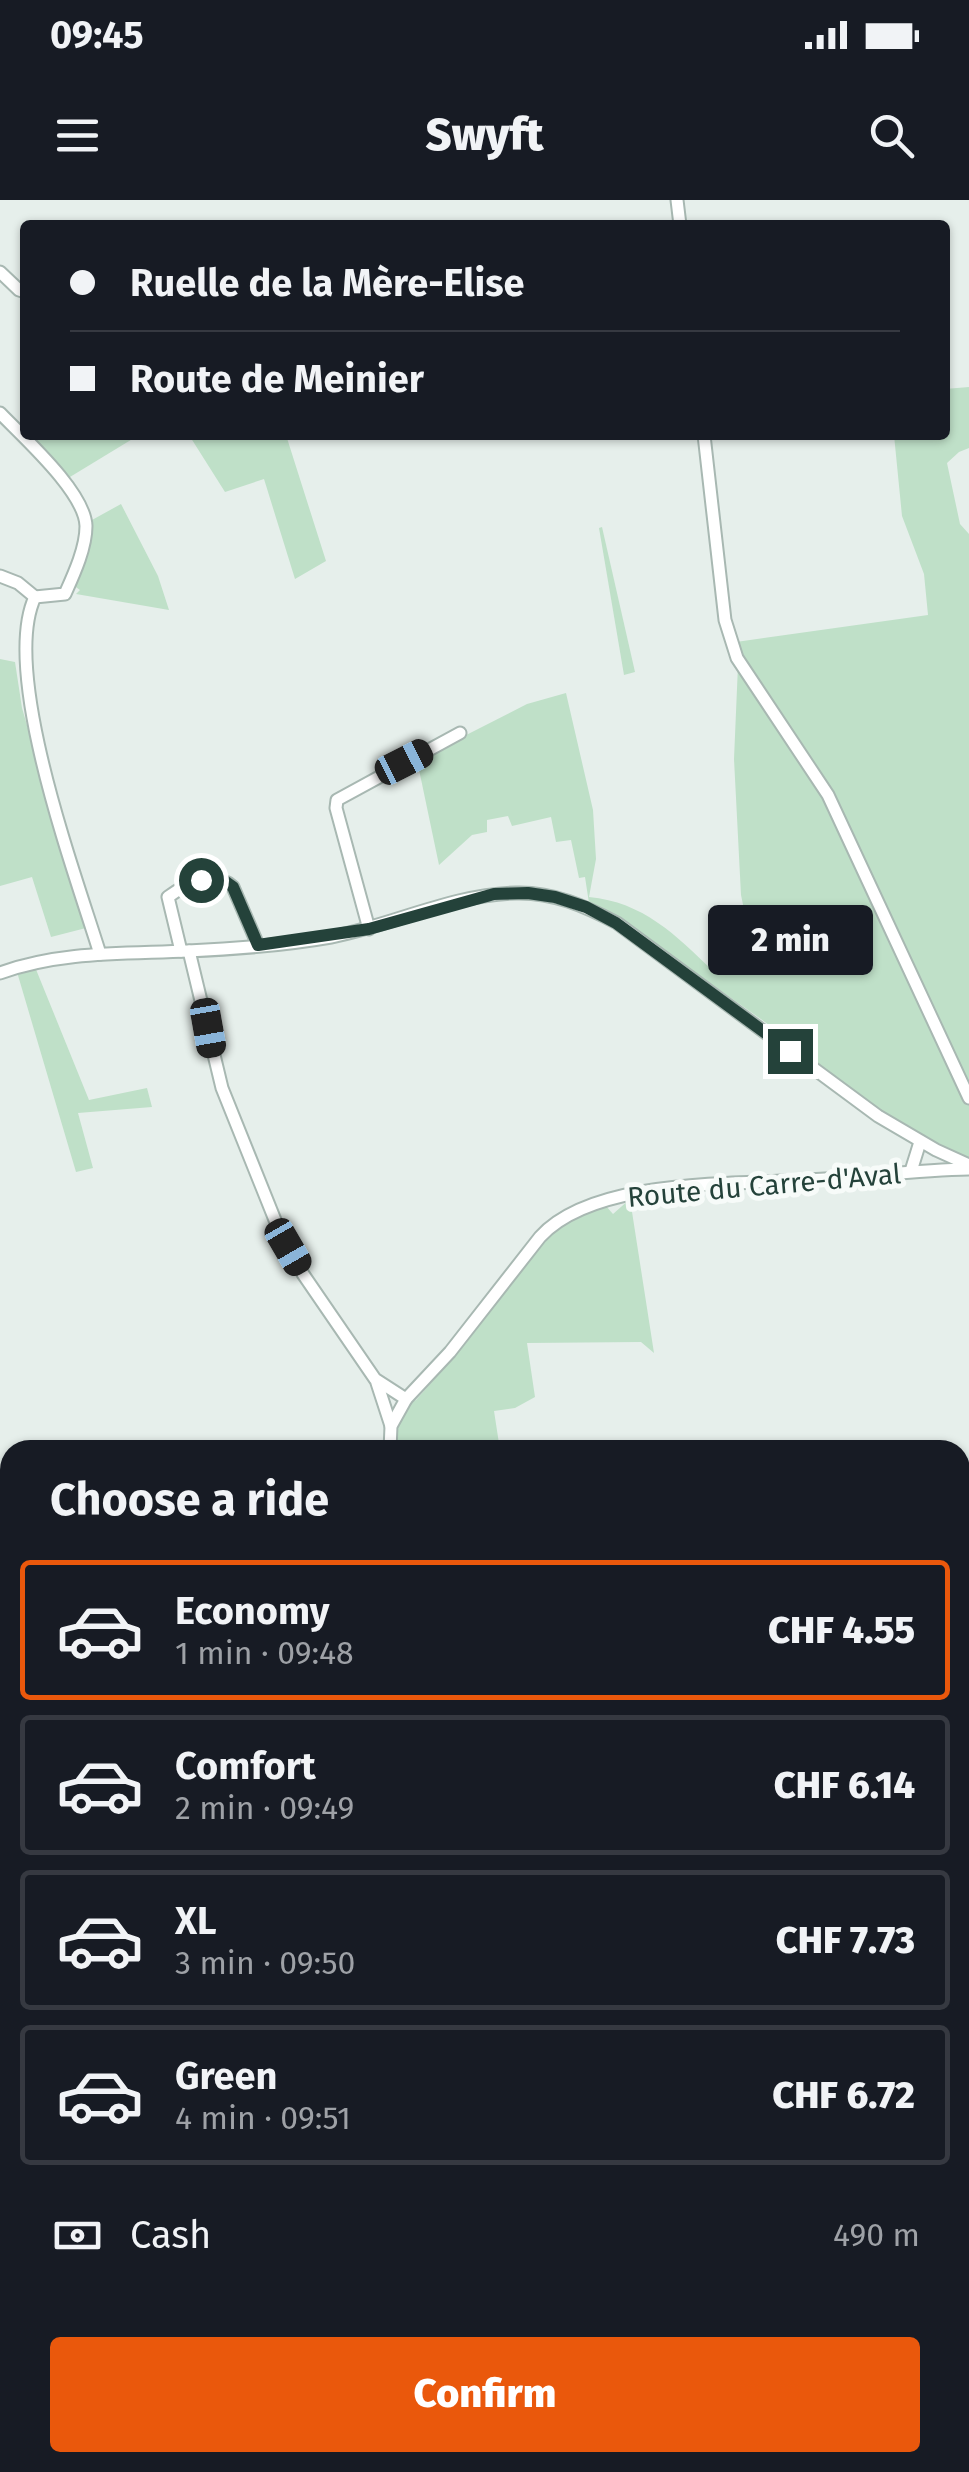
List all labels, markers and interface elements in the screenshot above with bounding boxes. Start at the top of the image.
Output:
text: 09:45 [50,12,144,58]
icon: menu [50,108,105,163]
text: Swyft [426,108,543,162]
icon: search [864,108,919,163]
text: Ruelle de la Mère-Elise [130,260,525,306]
text: Route de Meinier [130,356,424,402]
car [370,735,438,789]
route start [179,858,224,903]
callout: 2 min [708,906,872,976]
text: 2 min [751,921,830,959]
car [188,996,228,1060]
route end [768,1029,813,1074]
street label: Route du Carre-d'Aval [626,1157,902,1214]
car [260,1214,316,1280]
text: Choose a ride [50,1473,329,1527]
icon: car [55,1585,145,1675]
text: Economy [175,1588,330,1634]
text: CHF 4.55 [768,1607,915,1653]
text: 1 min · 09:48 [175,1634,354,1672]
icon: car [55,1740,145,1830]
text: Comfort [175,1743,316,1789]
text: CHF 6.14 [774,1762,915,1808]
text: 2 min · 09:49 [175,1789,354,1827]
icon: car [55,1895,145,1985]
text: XL [175,1898,217,1944]
text: CHF 7.73 [776,1917,915,1963]
text: 3 min · 09:50 [175,1944,355,1982]
icon: car [55,2050,145,2140]
text: Green [175,2053,278,2099]
text: CHF 6.72 [772,2072,915,2118]
text: 4 min · 09:51 [175,2099,351,2137]
icon: cash [50,2208,105,2263]
text: Cash [130,2212,211,2258]
text: 490 m [833,2216,920,2254]
button: Confirm [50,2337,920,2452]

